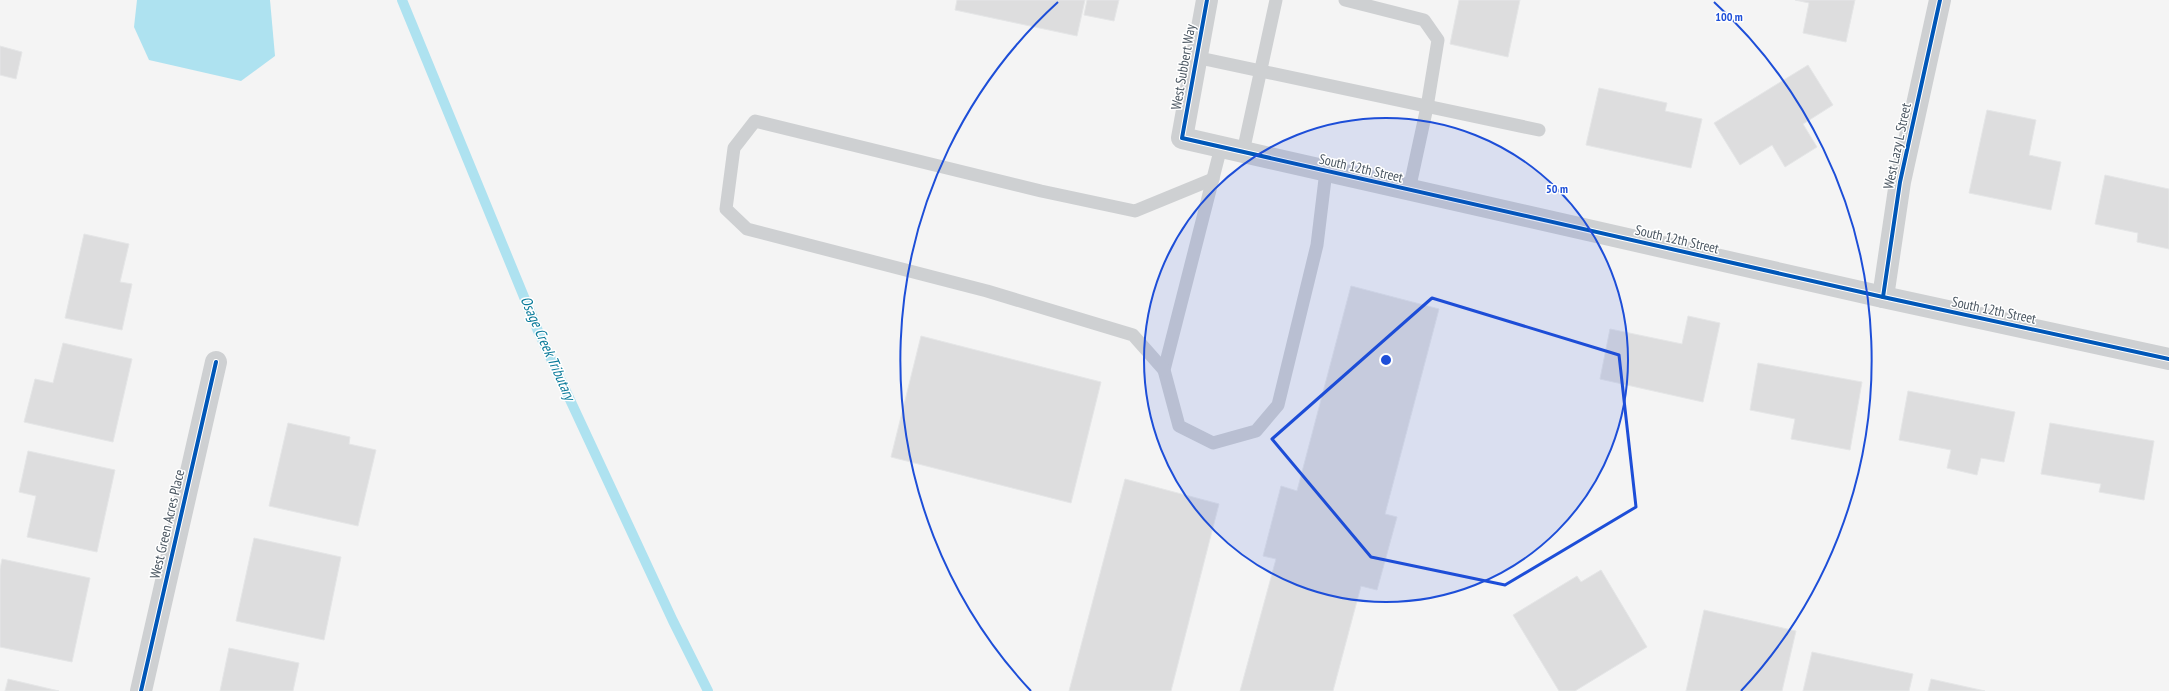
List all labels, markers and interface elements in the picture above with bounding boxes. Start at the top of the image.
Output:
text: 100 m [1715,9,1743,24]
street label: West Subbert Way [1167,22,1200,111]
street label: West Lazy L Street [1879,101,1915,191]
street label: South 12th Street [1317,150,1405,186]
text: 50 m [1546,181,1568,196]
street label: South 12th Street [1633,221,1721,257]
street label: South 12th Street [1950,292,2038,328]
water label: Osage Creek Tributary [517,293,580,405]
centre of rings [1379,353,1393,367]
street label: West Green Acres Place [146,467,188,580]

